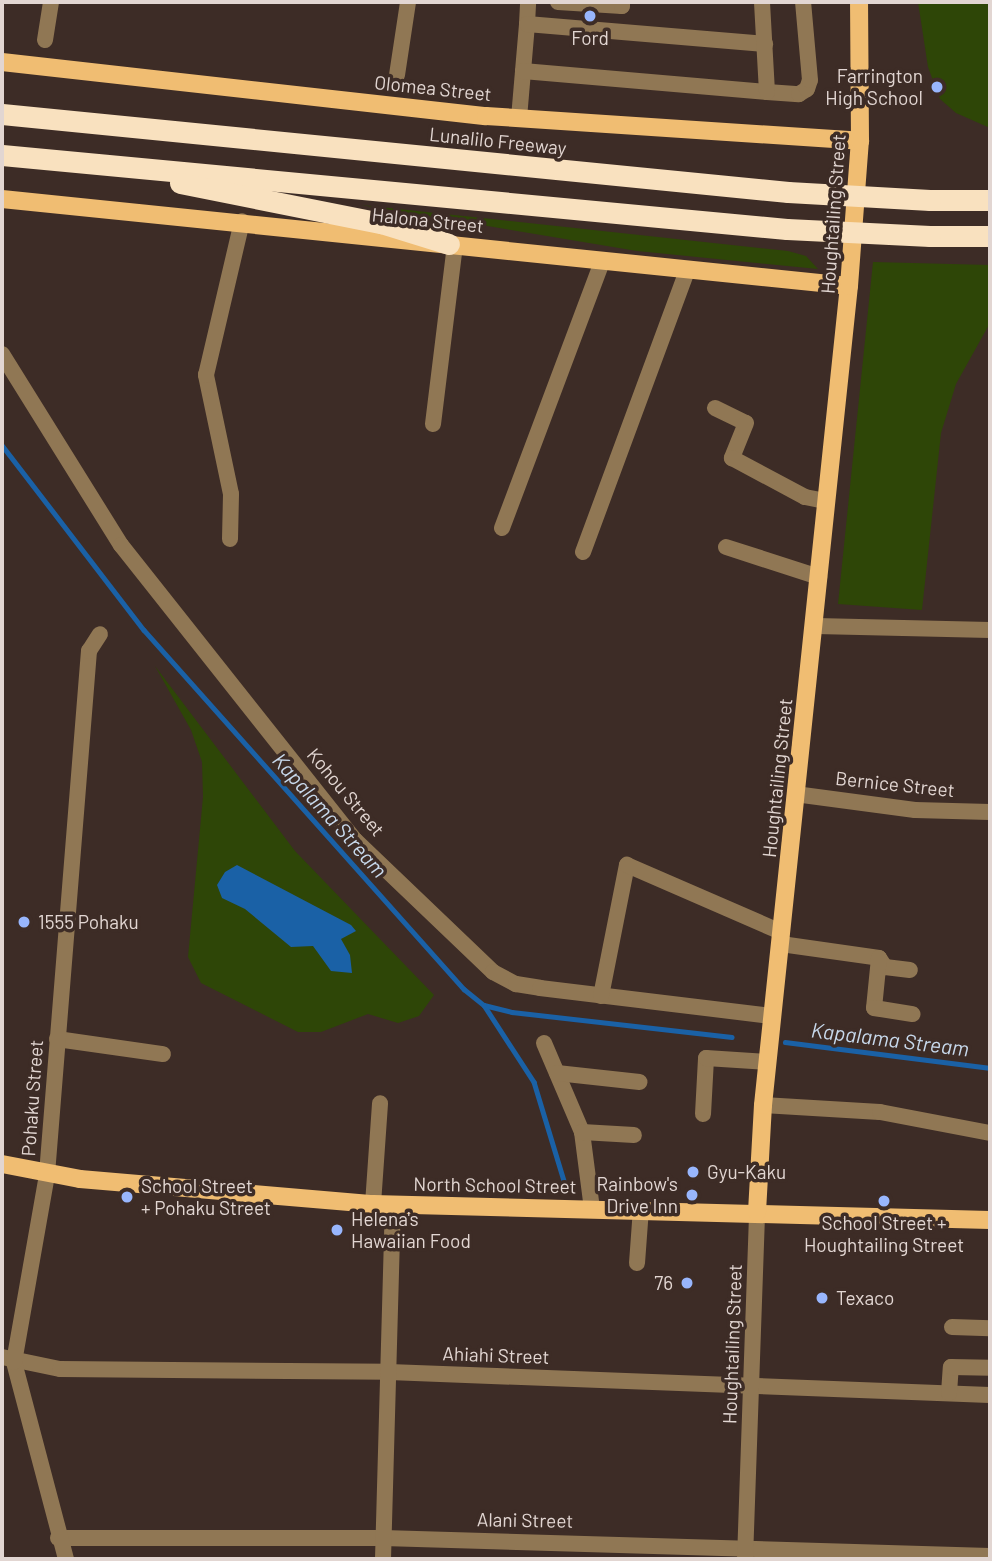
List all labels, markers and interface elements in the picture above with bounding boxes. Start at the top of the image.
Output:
marker: Ford [582,8,598,24]
place label: Ford [571,27,609,49]
place label: Farrington High School [825,65,923,109]
street label: Olomea Street [373,71,493,105]
marker: Farrington High School [929,79,945,95]
street label: Lunalilo Freeway [428,122,568,160]
street label: Houghtailing Street [816,133,850,295]
street label: Halona Street [371,203,485,237]
street label: Houghtailing Street [757,697,797,859]
street label: Kohou Street [303,743,389,841]
water label: Kapalama Stream [267,748,393,882]
street label: Bernice Street [834,766,956,802]
place label: 1555 Pohaku [38,911,139,933]
marker: 1555 Pohaku [16,914,32,930]
water label: Kapalama Stream [810,1017,970,1061]
street label: Pohaku Street [17,1039,47,1157]
place label: Gyu-Kaku [707,1161,786,1183]
marker: Gyu-Kaku [685,1164,701,1180]
street label: North School Street [413,1172,577,1198]
place label: Rainbow's Drive Inn [597,1173,678,1217]
place label: School Street + Pohaku Street [141,1175,271,1219]
marker: Rainbow's Drive Inn [684,1187,700,1203]
marker: School Street + Pohaku Street [119,1189,135,1205]
marker: School Street + Houghtailing Street [876,1193,892,1209]
place label: Helena's Hawaiian Food [351,1208,471,1252]
place label: School Street + Houghtailing Street [804,1212,964,1256]
marker: Helena's Hawaiian Food [329,1222,345,1238]
street label: Houghtailing Street [718,1264,746,1424]
place label: 76 [654,1272,673,1294]
marker: 76 [679,1275,695,1291]
place label: Texaco [836,1287,894,1309]
marker: Texaco [814,1290,830,1306]
street label: Ahiahi Street [442,1342,550,1368]
street label: Alani Street [477,1508,573,1532]

